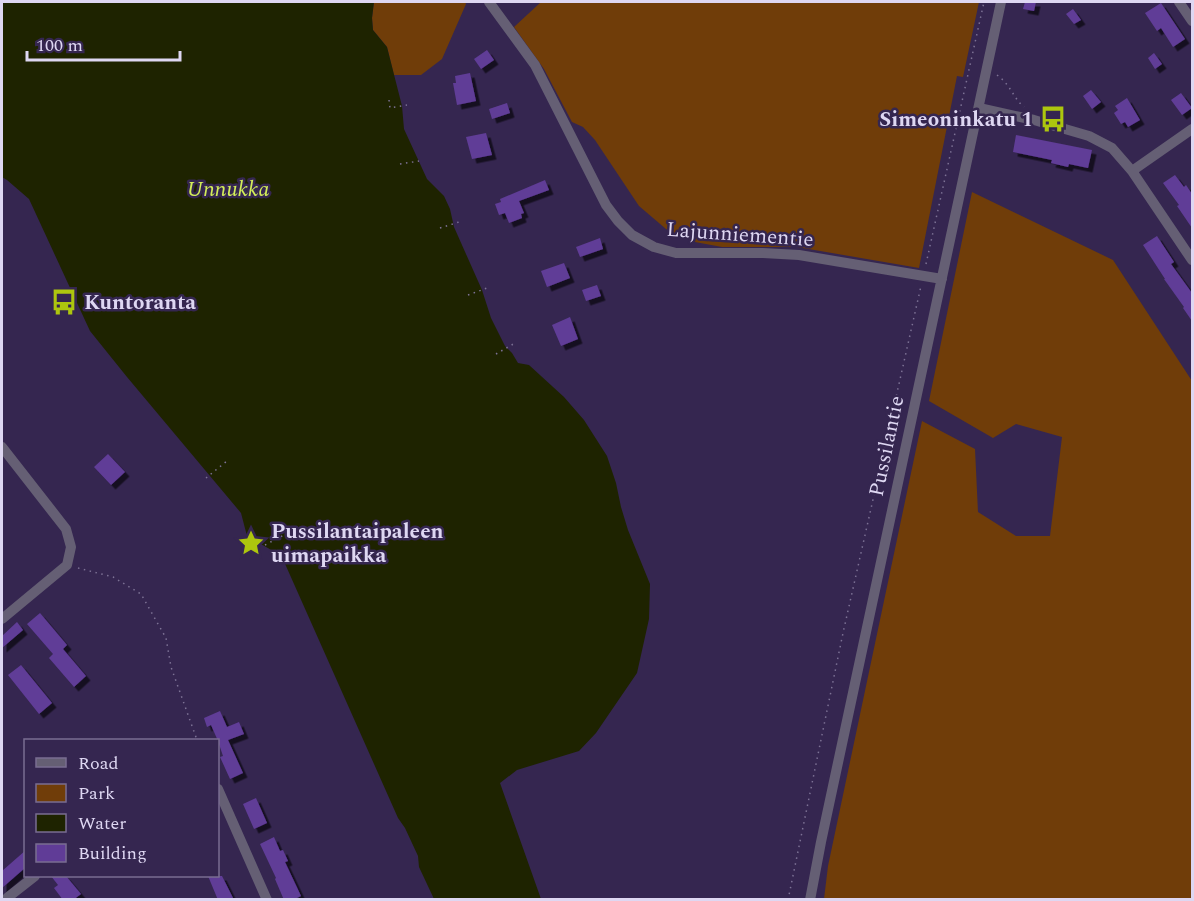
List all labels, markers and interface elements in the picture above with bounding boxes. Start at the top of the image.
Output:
scale bar [27,24,180,62]
text: 100 m [36,32,83,59]
place label: Simeoninkatu 1 [879,104,1033,136]
bus stop icon: Simeoninkatu 1 [1038,104,1068,134]
water label: Unnukka [187,173,269,206]
street label: Lajunniementie [665,214,815,256]
bus stop icon: Kuntoranta [49,287,79,317]
place label: Kuntoranta [84,287,196,319]
street label: Pussilantie [861,393,913,500]
place label: Pussilantaipaleen uimapaikka [271,516,444,572]
place icon: Pussilantaipaleen uimapaikka [236,528,266,558]
legend [24,739,219,877]
text: Road [78,750,119,777]
text: Park [78,780,115,807]
text: Water [78,810,126,837]
text: Building [78,840,147,867]

